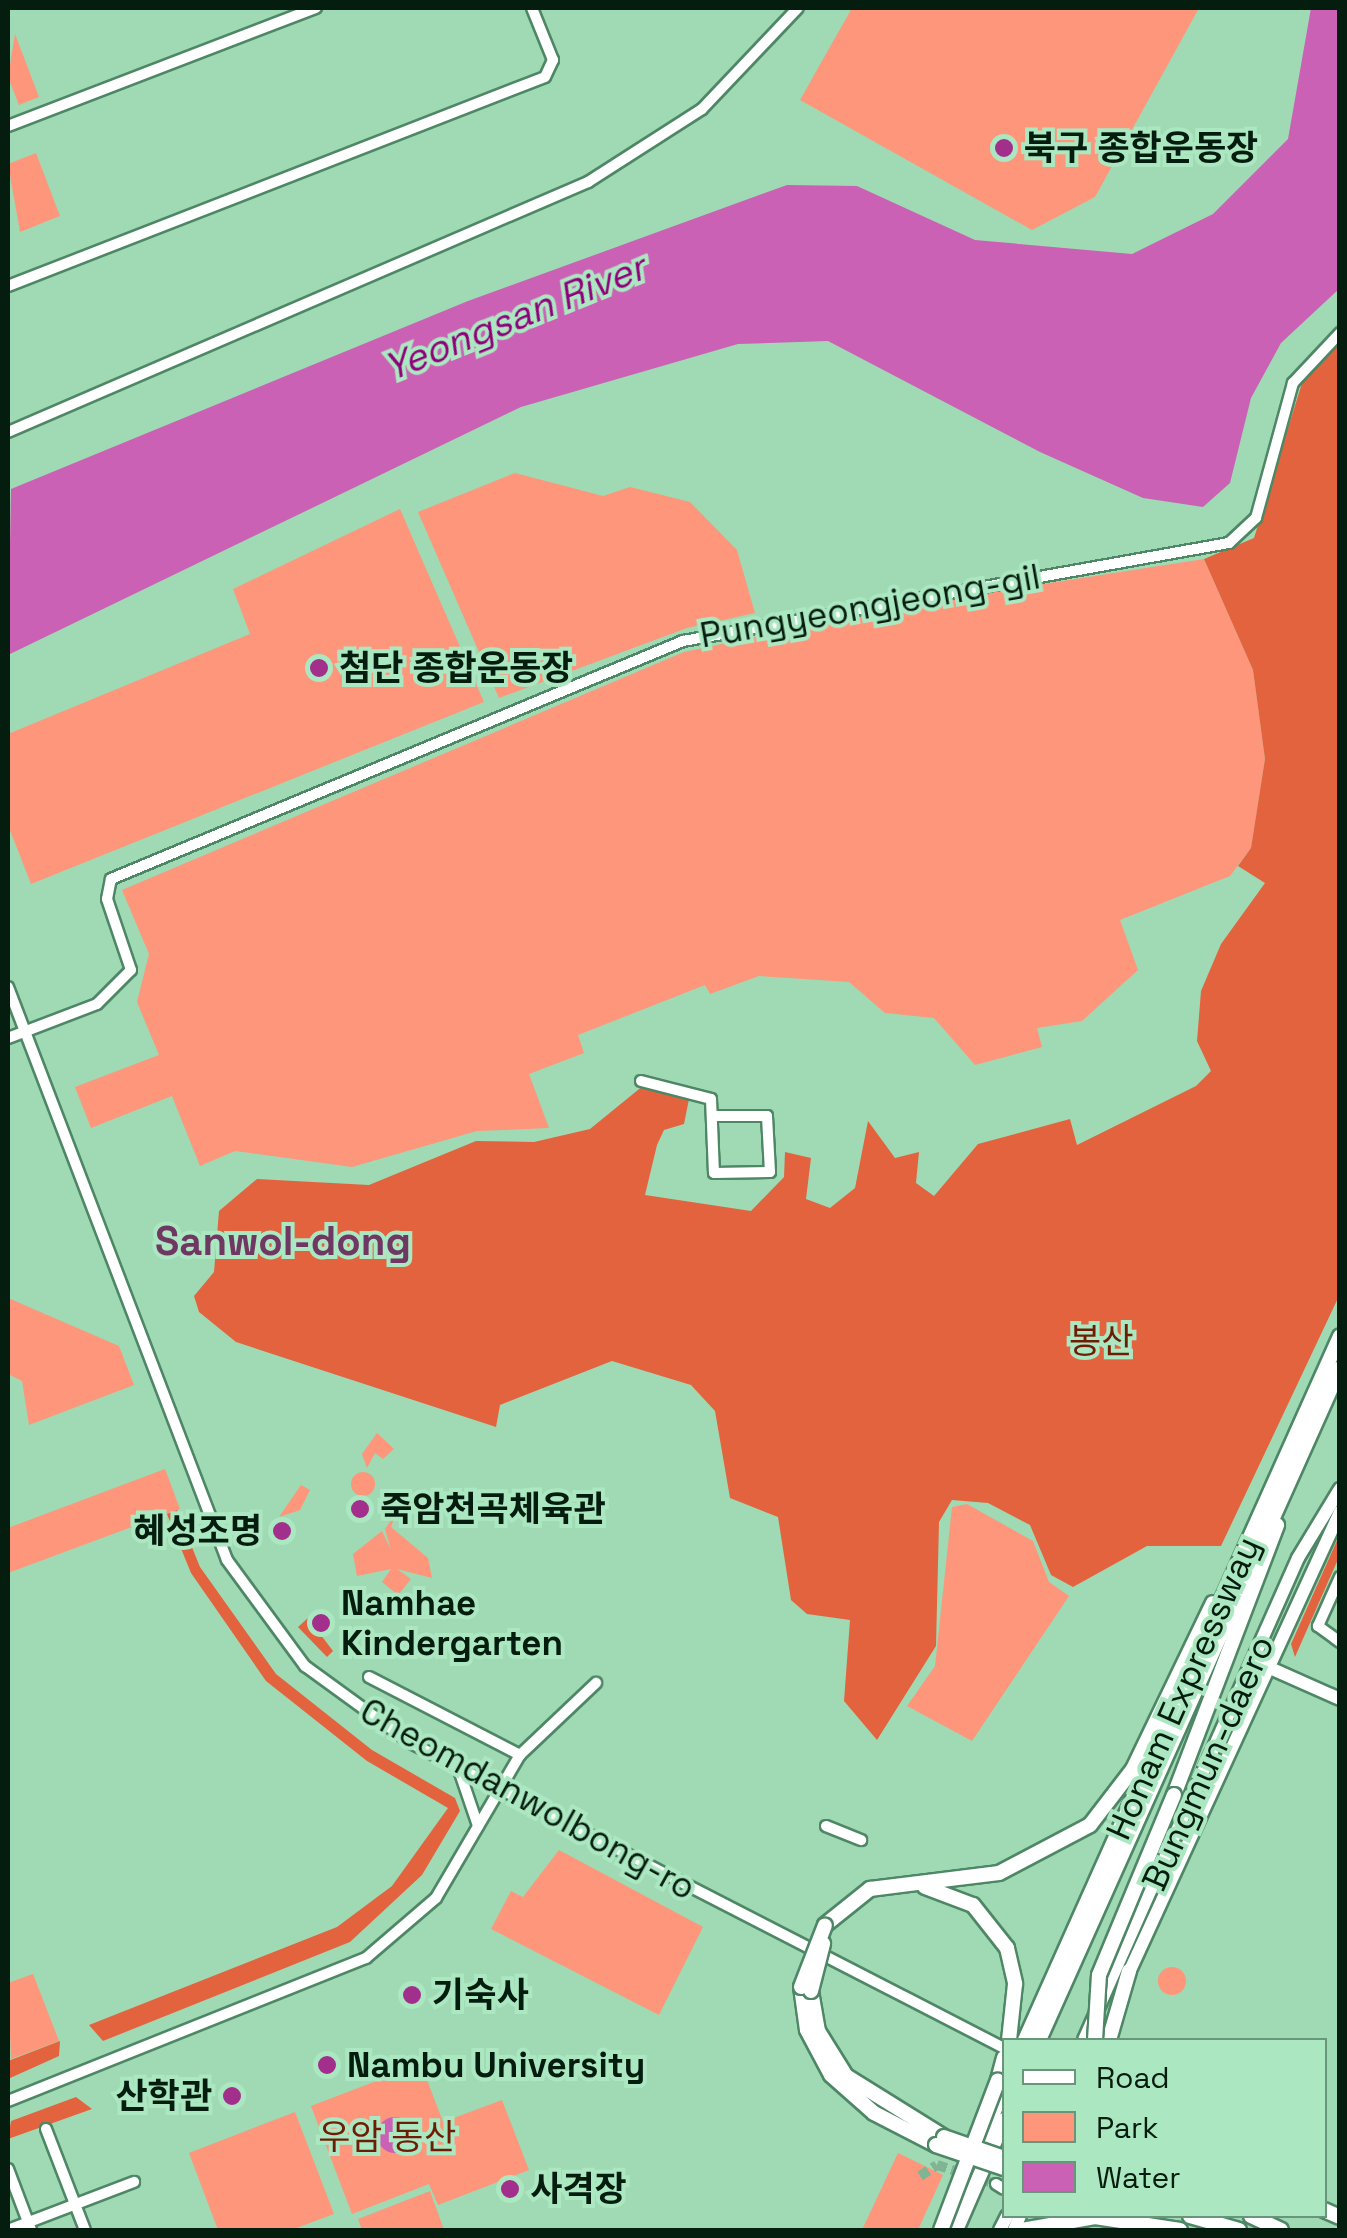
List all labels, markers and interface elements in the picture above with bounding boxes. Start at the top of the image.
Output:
place label: 북구 종합운동장 [1024,127,1258,169]
marker: 북구 종합운동장 [993,137,1015,159]
water label: Yeongsan River [378,245,652,391]
street label: Pungyeongjeong-gil [697,555,1043,657]
place label: 첨단 종합운동장 [339,647,573,689]
marker: 첨단 종합운동장 [308,657,330,679]
district label: Sanwol-dong [155,1218,411,1266]
park label: 봉산 [1069,1320,1133,1362]
place label: 죽암천곡체육관 [380,1488,605,1530]
marker: 죽암천곡체육관 [349,1498,371,1520]
place label: 혜성조명 [133,1510,262,1552]
marker: 혜성조명 [271,1520,293,1542]
street label: Honam Expressway [1097,1530,1269,1846]
place label: Namhae Kindergarten [341,1582,563,1664]
marker: Namhae Kindergarten [310,1612,332,1634]
street label: Bungmun-daero [1133,1629,1283,1897]
street label: Cheomdanwolbong-ro [353,1689,703,1909]
place label: 기숙사 [432,1974,529,2016]
marker: 기숙사 [401,1984,423,2006]
legend [1002,2038,1327,2218]
place label: Nambu University [347,2044,645,2086]
marker: Nambu University [316,2054,338,2076]
text: Road [1096,2058,1170,2097]
place label: 산학관 [115,2075,212,2117]
marker: 산학관 [221,2085,243,2107]
text: Park [1096,2108,1158,2147]
park label: 우암 동산 [318,2116,456,2158]
text: Water [1096,2158,1181,2197]
place label: 사격장 [530,2168,627,2210]
marker: 사격장 [499,2178,521,2200]

